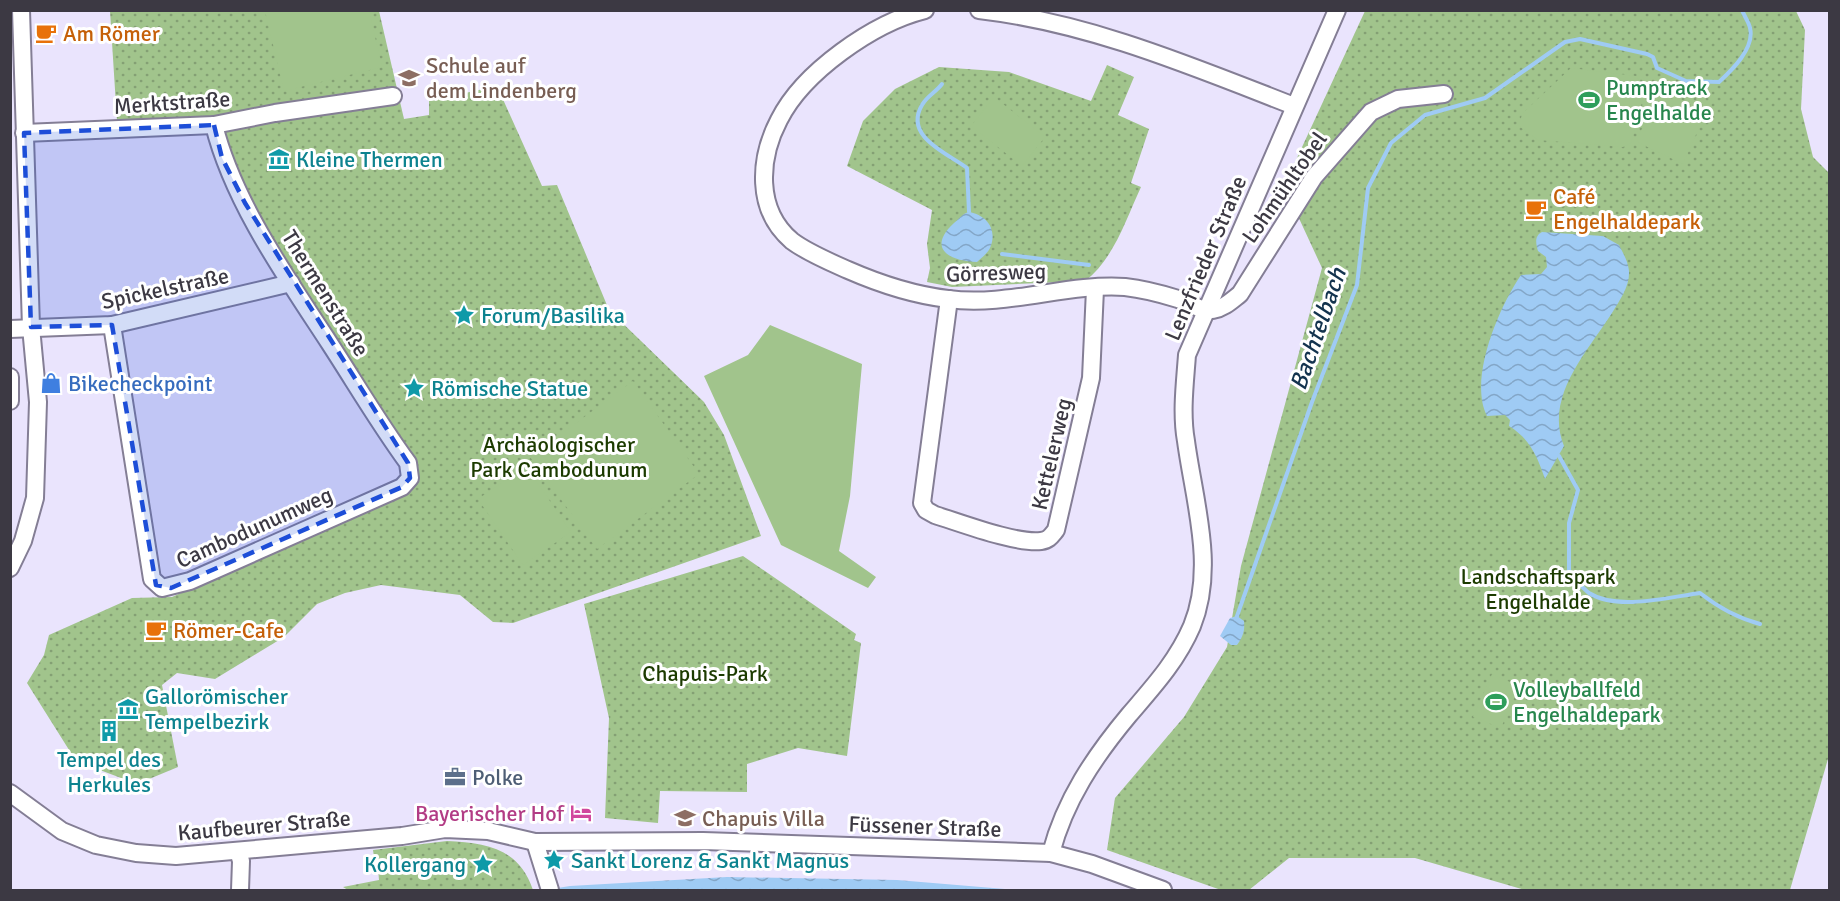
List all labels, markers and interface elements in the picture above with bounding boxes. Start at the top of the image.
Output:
place label: Am Römer [63,20,160,47]
cafe icon: Am Römer [34,21,58,45]
place label: Schule auf dem Lindenberg [426,52,577,104]
school or university icon: Schule auf dem Lindenberg [397,66,421,90]
place label: Pumptrack Engelhalde [1606,74,1712,126]
street label: Merktstraße [113,85,231,120]
sports icon: Pumptrack Engelhalde [1577,88,1601,112]
street label: Lohmühltobel [1236,126,1333,248]
place label: Kleine Thermen [296,146,443,173]
museum icon: Kleine Thermen [267,147,291,171]
street label: Lenzfrieder Straße [1159,172,1252,345]
place label: Café Engelhaldepark [1553,183,1701,235]
cafe icon: Café Engelhaldepark [1524,197,1548,221]
street label: Thermenstraße [276,225,375,361]
street label: Görresweg [945,257,1047,288]
street label: Spickelstraße [99,262,231,315]
water label: Bachtelbach [1283,263,1353,394]
place label: Forum/Basilika [481,302,625,329]
place icon: Forum/Basilika [452,303,476,327]
place label: Bikecheckpoint [68,370,213,397]
shop icon: Bikecheckpoint [39,371,63,395]
place label: Römische Statue [431,375,588,402]
place icon: Römische Statue [402,376,426,400]
street label: Kettelerweg [1026,396,1077,513]
park label: Archäologischer Park Cambodunum [470,431,648,483]
street label: Cambodunumweg [172,481,336,574]
park label: Landschaftspark Engelhalde [1460,563,1616,615]
place label: Römer-Cafe [173,617,284,644]
cafe icon: Römer-Cafe [144,618,168,642]
park label: Chapuis-Park [642,660,768,687]
place label: Volleyballfeld Engelhaldepark [1513,676,1661,728]
place label: Gallorömischer Tempelbezirk [145,683,288,735]
sports icon: Volleyballfeld Engelhaldepark [1484,690,1508,714]
museum icon: Gallorömischer Tempelbezirk [116,697,140,721]
building icon: Tempel des Herkules [97,719,121,743]
place label: Tempel des Herkules [57,746,161,798]
place label: Polke [472,764,523,791]
office icon: Polke [443,765,467,789]
place label: Bayerischer Hof [415,800,566,827]
hotel icon: Bayerischer Hof [569,801,593,825]
street label: Kaufbeurer Straße [176,804,352,847]
place label: Chapuis Villa [702,805,825,832]
school or university icon: Chapuis Villa [673,806,697,830]
street label: Füssener Straße [848,810,1002,843]
place label: Sankt Lorenz & Sankt Magnus [571,847,849,874]
place icon: Sankt Lorenz & Sankt Magnus [542,848,566,872]
place label: Kollergang [364,851,466,878]
place icon: Kollergang [471,852,495,876]

